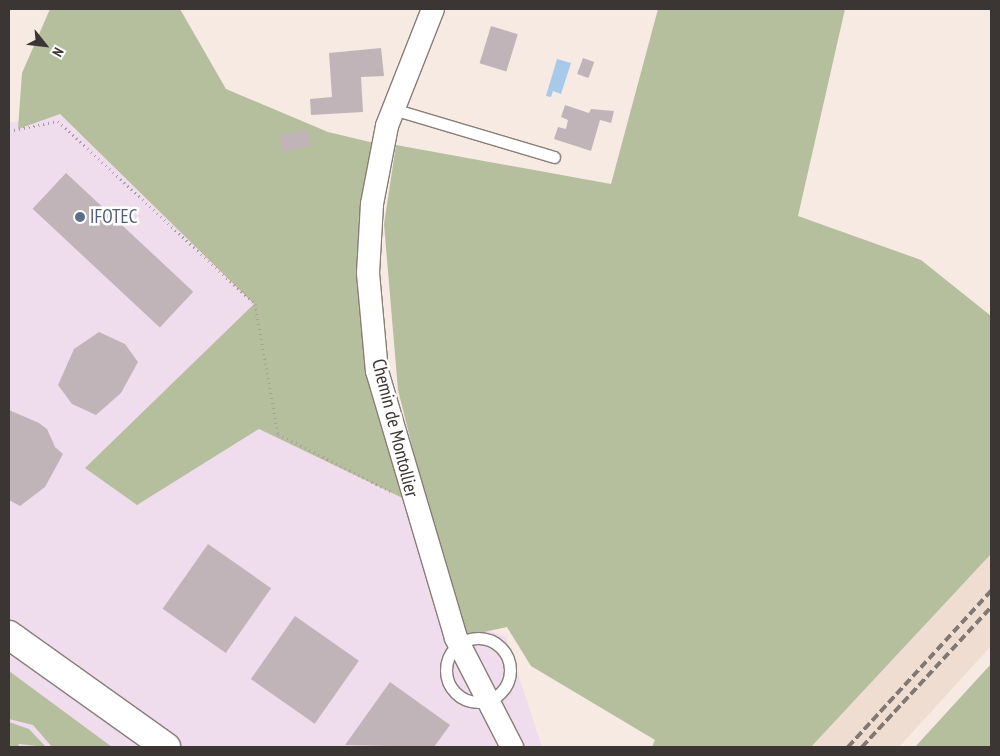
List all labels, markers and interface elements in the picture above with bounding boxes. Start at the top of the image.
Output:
north arrow [20,20,70,70]
text: N [48,45,68,60]
place label: IFOTEC [90,206,137,228]
marker: IFOTEC [74,211,86,223]
street label: Chemin de Montollier [367,356,423,500]

